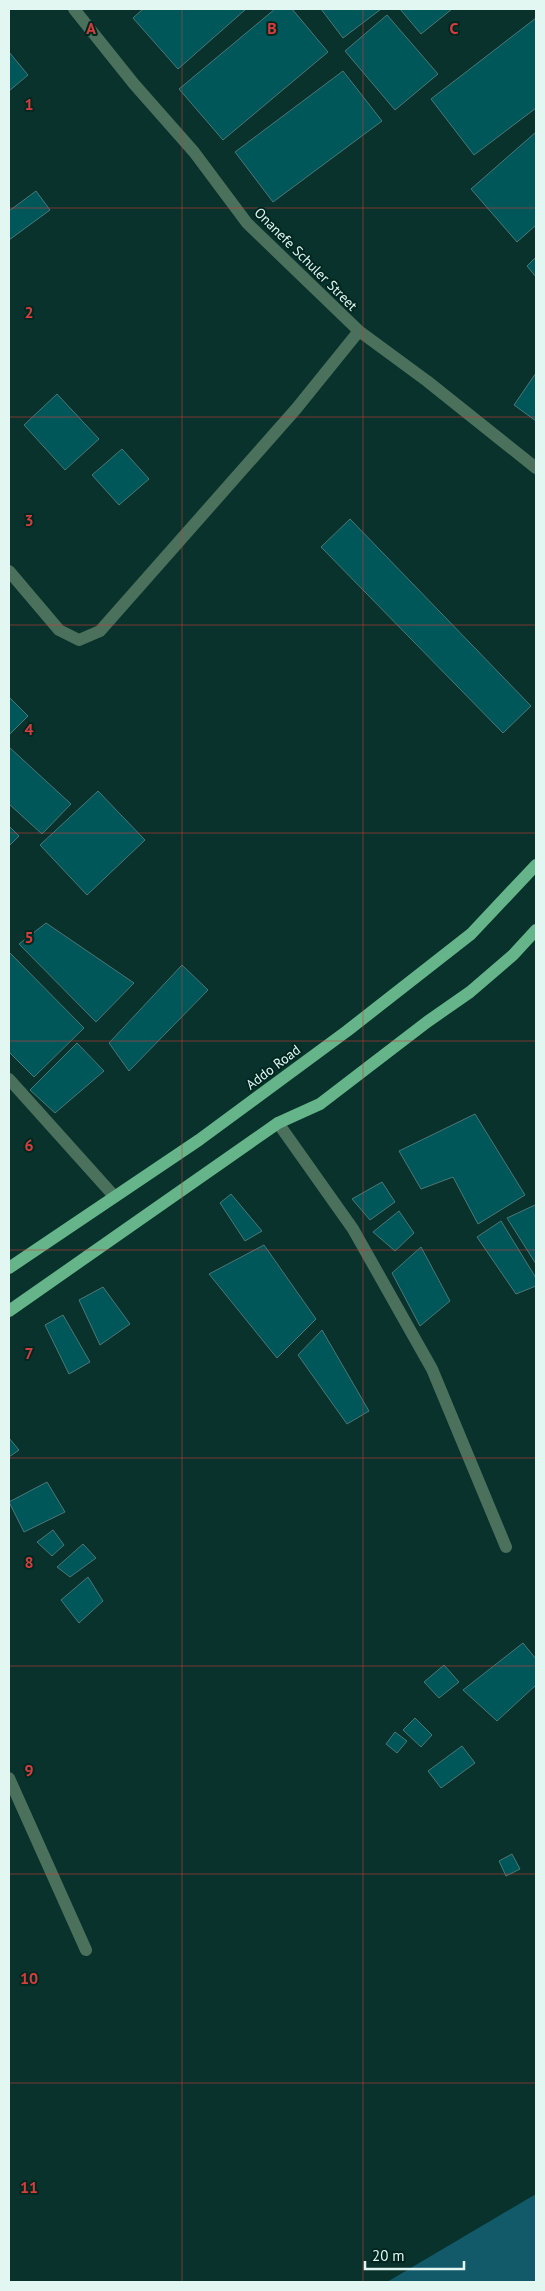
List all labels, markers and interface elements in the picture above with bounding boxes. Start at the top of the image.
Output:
text: A [86,18,96,38]
text: B [267,18,277,38]
text: C [450,18,459,38]
text: 1 [24,94,34,114]
street label: Onanefe Schuler Street [251,204,362,315]
text: 2 [24,302,34,322]
text: 3 [24,510,34,530]
text: 4 [24,719,34,739]
text: 5 [24,927,34,947]
street label: Addo Road [242,1041,304,1093]
text: 6 [24,1135,34,1155]
text: 7 [24,1343,34,1363]
text: 8 [24,1552,34,1572]
text: 9 [24,1760,34,1780]
text: 10 [20,1968,38,1988]
text: 11 [20,2177,38,2197]
scale bar [365,2238,464,2270]
text: 20 m [372,2246,405,2265]

